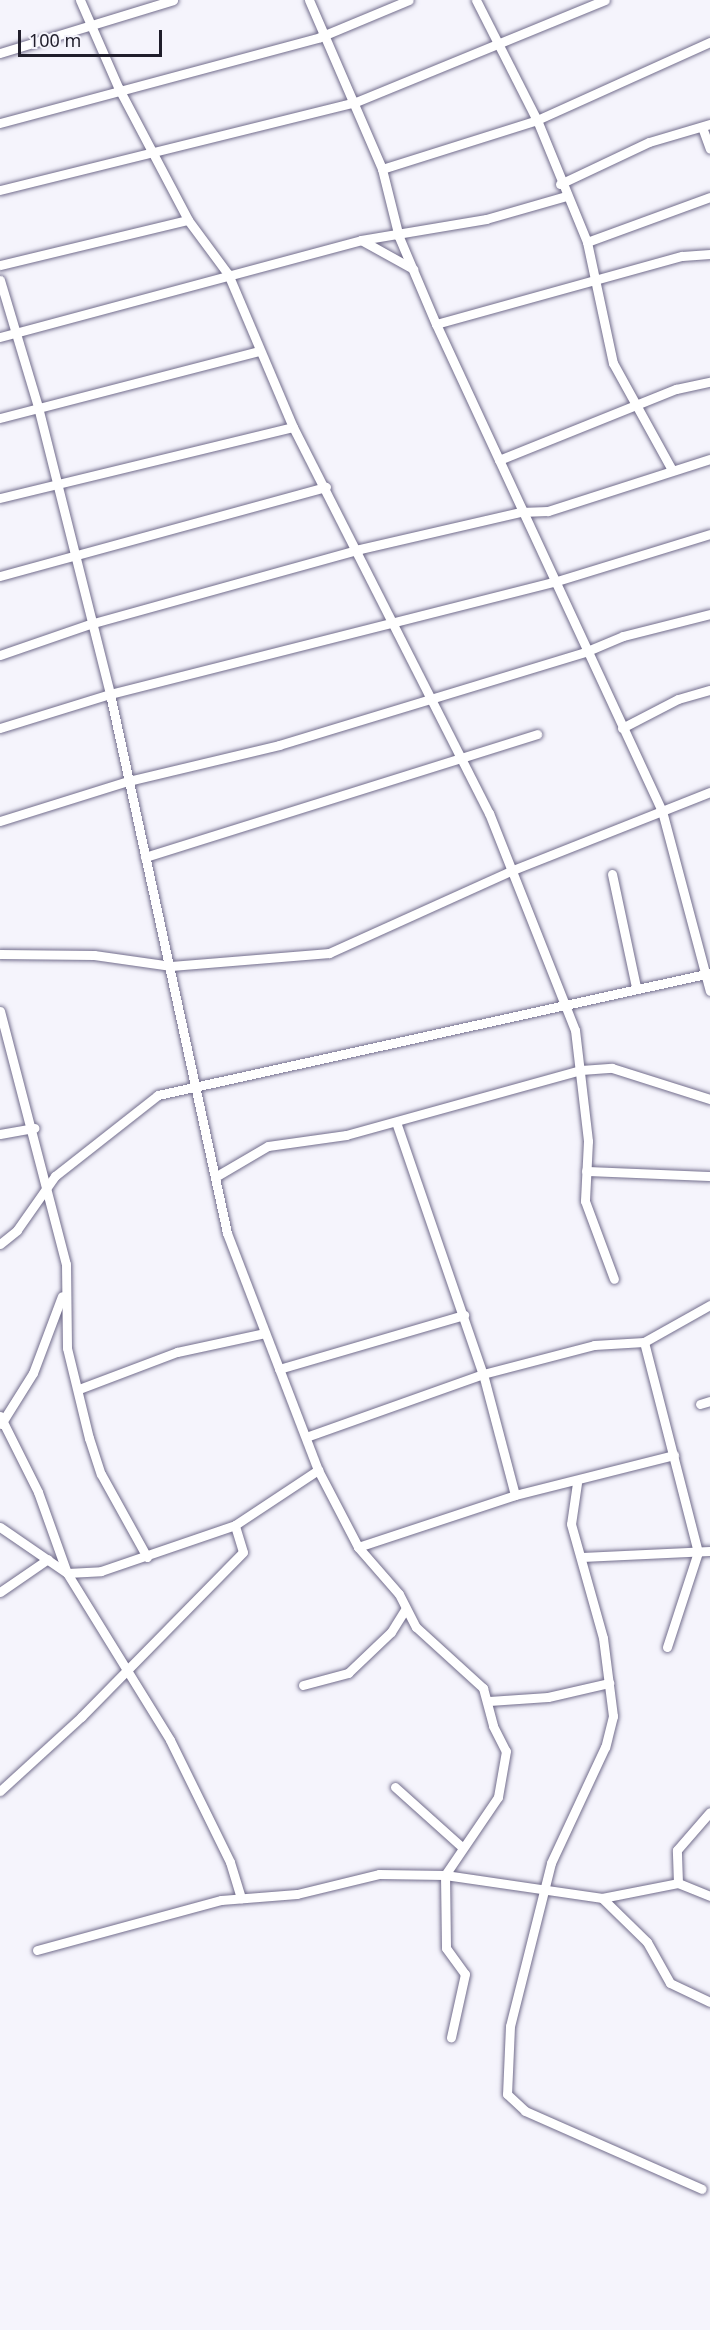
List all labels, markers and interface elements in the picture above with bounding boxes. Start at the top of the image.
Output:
scale bar [21,18,165,56]
text: 100 m [29,28,81,52]

